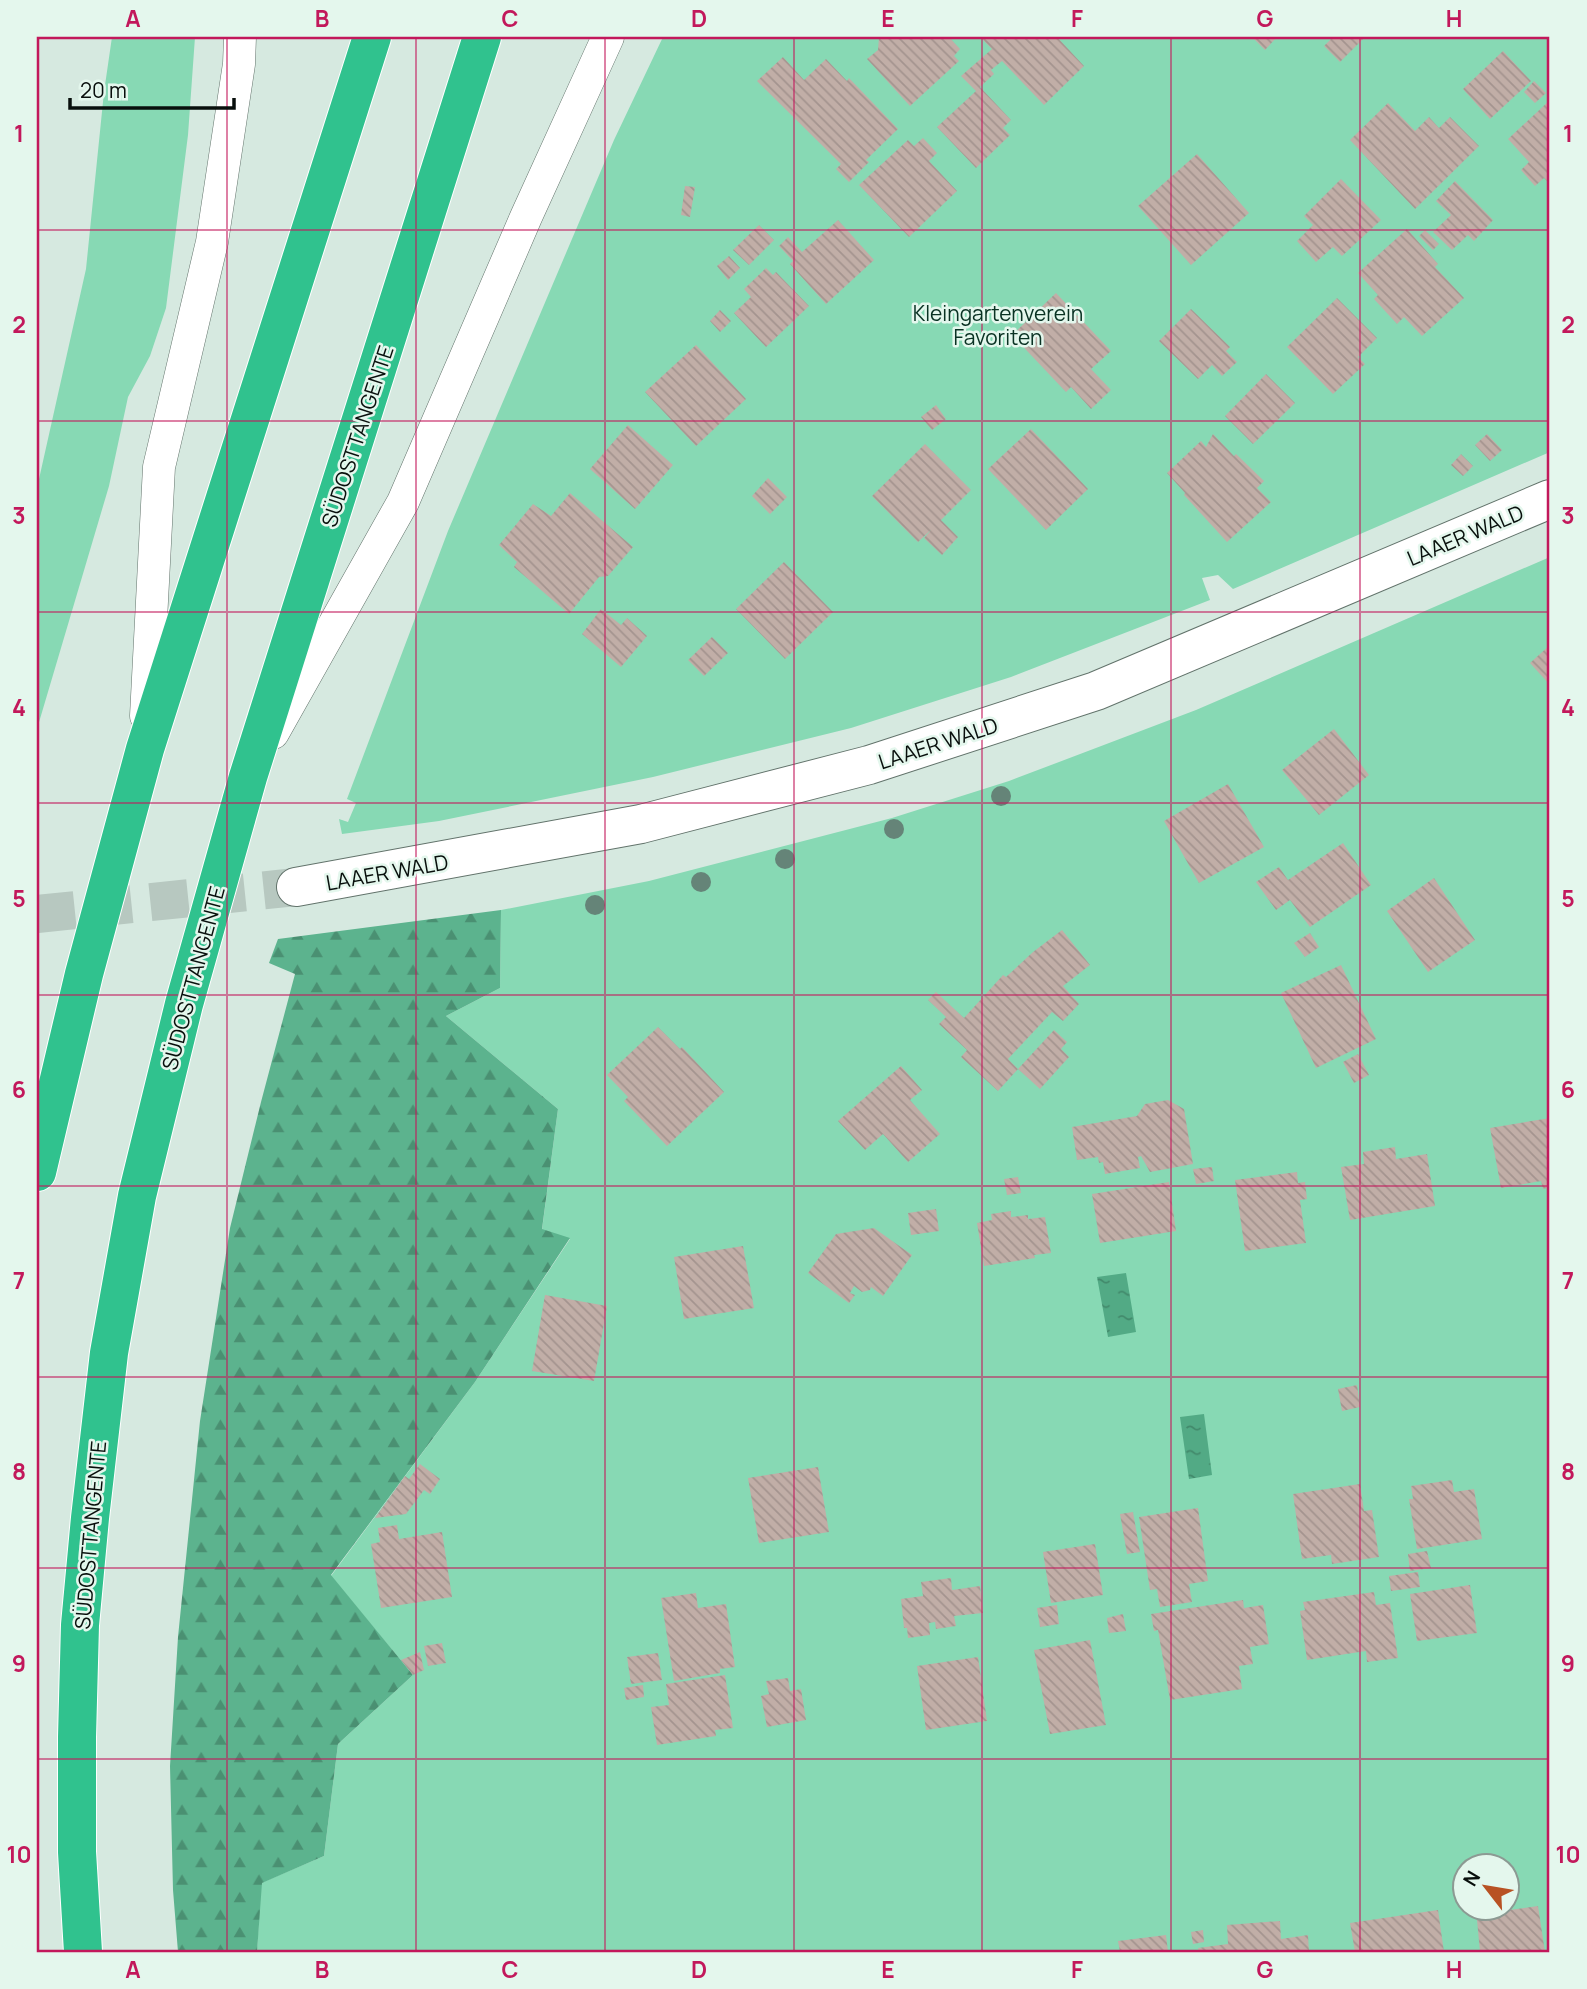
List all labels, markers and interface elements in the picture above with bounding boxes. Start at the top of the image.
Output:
text: A [125,2,141,34]
text: B [315,2,329,34]
text: C [502,2,519,34]
text: D [691,2,707,34]
text: E [881,2,895,34]
text: F [1071,2,1083,34]
text: G [1257,2,1274,34]
text: H [1446,2,1462,34]
scale bar [70,66,234,110]
text: 20 m [80,76,127,104]
text: 1 [14,117,24,149]
text: 1 [1563,117,1573,149]
park label: Kleingartenverein Favoriten [913,299,1083,351]
text: 2 [12,308,26,340]
text: 2 [1561,308,1575,340]
street label: SÜDOSTTANGENTE [314,342,400,530]
street label: LAAER WALD [1403,498,1527,572]
text: 3 [12,499,26,531]
text: 3 [1561,499,1575,531]
text: 4 [12,691,26,723]
text: 4 [1561,691,1575,723]
street label: LAAER WALD [875,711,1001,775]
street label: LAAER WALD [324,847,450,897]
text: 5 [12,882,26,914]
text: 5 [1561,882,1575,914]
street label: SÜDOSTTANGENTE [155,883,231,1073]
text: 6 [12,1073,26,1105]
text: 6 [1561,1073,1575,1105]
text: 7 [13,1264,25,1296]
text: 7 [1562,1264,1574,1296]
street label: SÜDOSTTANGENTE [68,1440,112,1630]
text: 8 [12,1455,26,1487]
text: 8 [1561,1455,1575,1487]
text: 9 [12,1647,26,1679]
text: 9 [1561,1647,1575,1679]
text: 10 [6,1838,32,1870]
text: 10 [1555,1838,1581,1870]
north arrow [1450,1853,1520,1923]
text: N [1457,1866,1486,1891]
text: A [125,1953,141,1985]
text: B [315,1953,329,1985]
text: C [502,1953,519,1985]
text: D [691,1953,707,1985]
text: E [881,1953,895,1985]
text: F [1071,1953,1083,1985]
text: G [1257,1953,1274,1985]
text: H [1446,1953,1462,1985]

